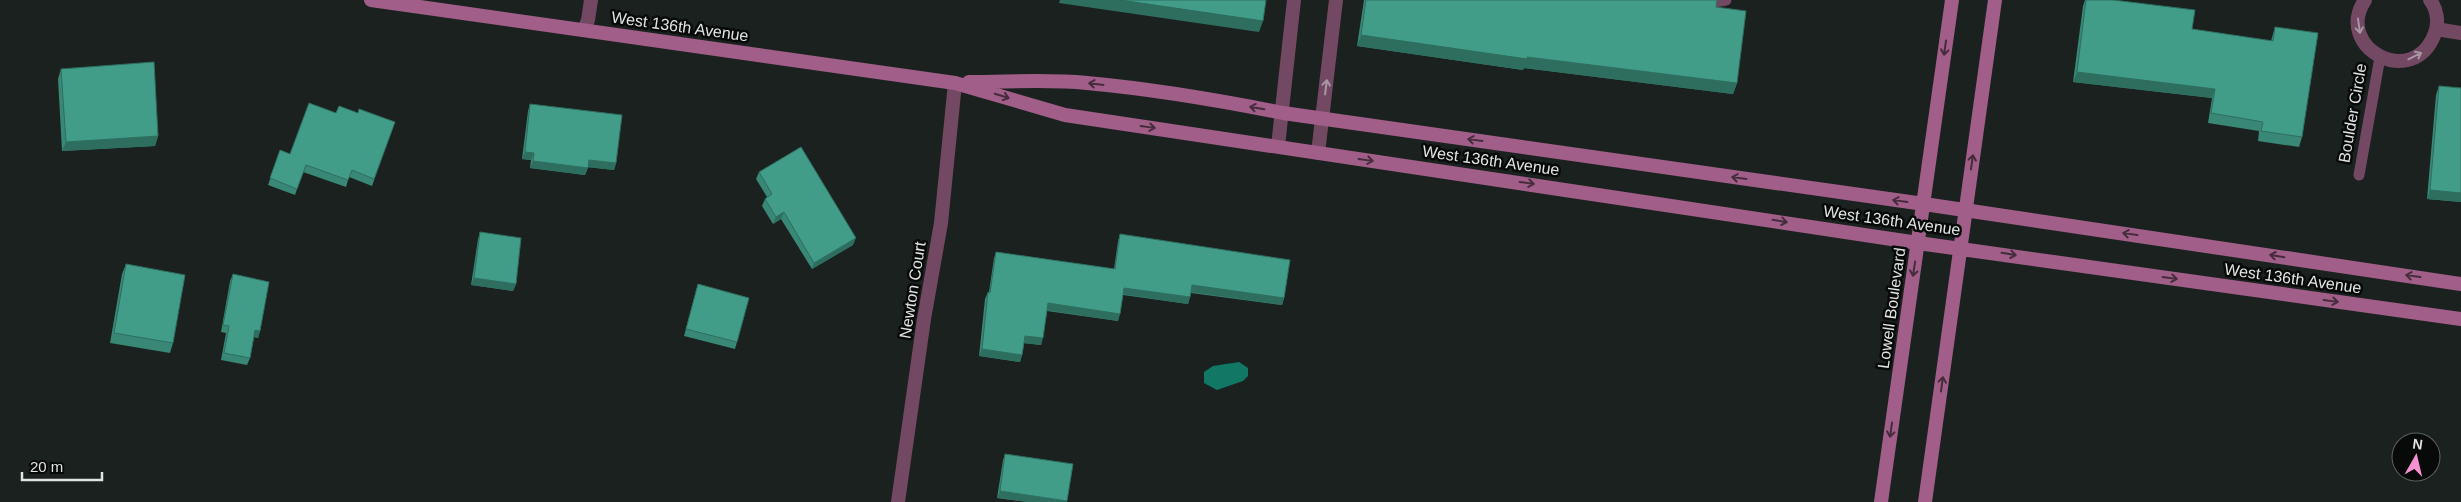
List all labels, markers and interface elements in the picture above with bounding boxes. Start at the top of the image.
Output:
street label: West 136th Avenue [610,8,750,45]
one-way arrow [2355,18,2365,34]
one-way arrow [1940,40,1950,56]
one-way arrow [2407,51,2422,60]
street label: Boulder Circle [2335,62,2370,164]
one-way arrow [1088,79,1104,89]
one-way arrow [1321,79,1331,95]
one-way arrow [994,92,1010,102]
one-way arrow [1249,103,1265,113]
one-way arrow [1140,123,1156,133]
one-way arrow [1468,135,1484,145]
street label: West 136th Avenue [1421,142,1561,179]
one-way arrow [1967,154,1977,170]
one-way arrow [1358,155,1374,165]
one-way arrow [1732,172,1748,182]
one-way arrow [1519,178,1535,188]
one-way arrow [1893,195,1909,205]
street label: West 136th Avenue [1822,202,1962,239]
one-way arrow [1771,216,1787,226]
one-way arrow [2122,229,2138,239]
street label: Newton Court [896,240,929,340]
street label: Lowell Boulevard [1875,247,1908,370]
one-way arrow [2001,250,2017,260]
one-way arrow [2269,251,2285,261]
street label: West 136th Avenue [2223,260,2363,297]
one-way arrow [1909,261,1919,277]
one-way arrow [2405,271,2421,281]
one-way arrow [2162,273,2178,283]
one-way arrow [2323,296,2339,306]
one-way arrow [1937,377,1947,393]
one-way arrow [1886,422,1896,438]
north arrow [2391,432,2441,482]
text: N [2412,435,2424,453]
scale bar [22,450,102,482]
text: 20 m [30,458,63,475]

